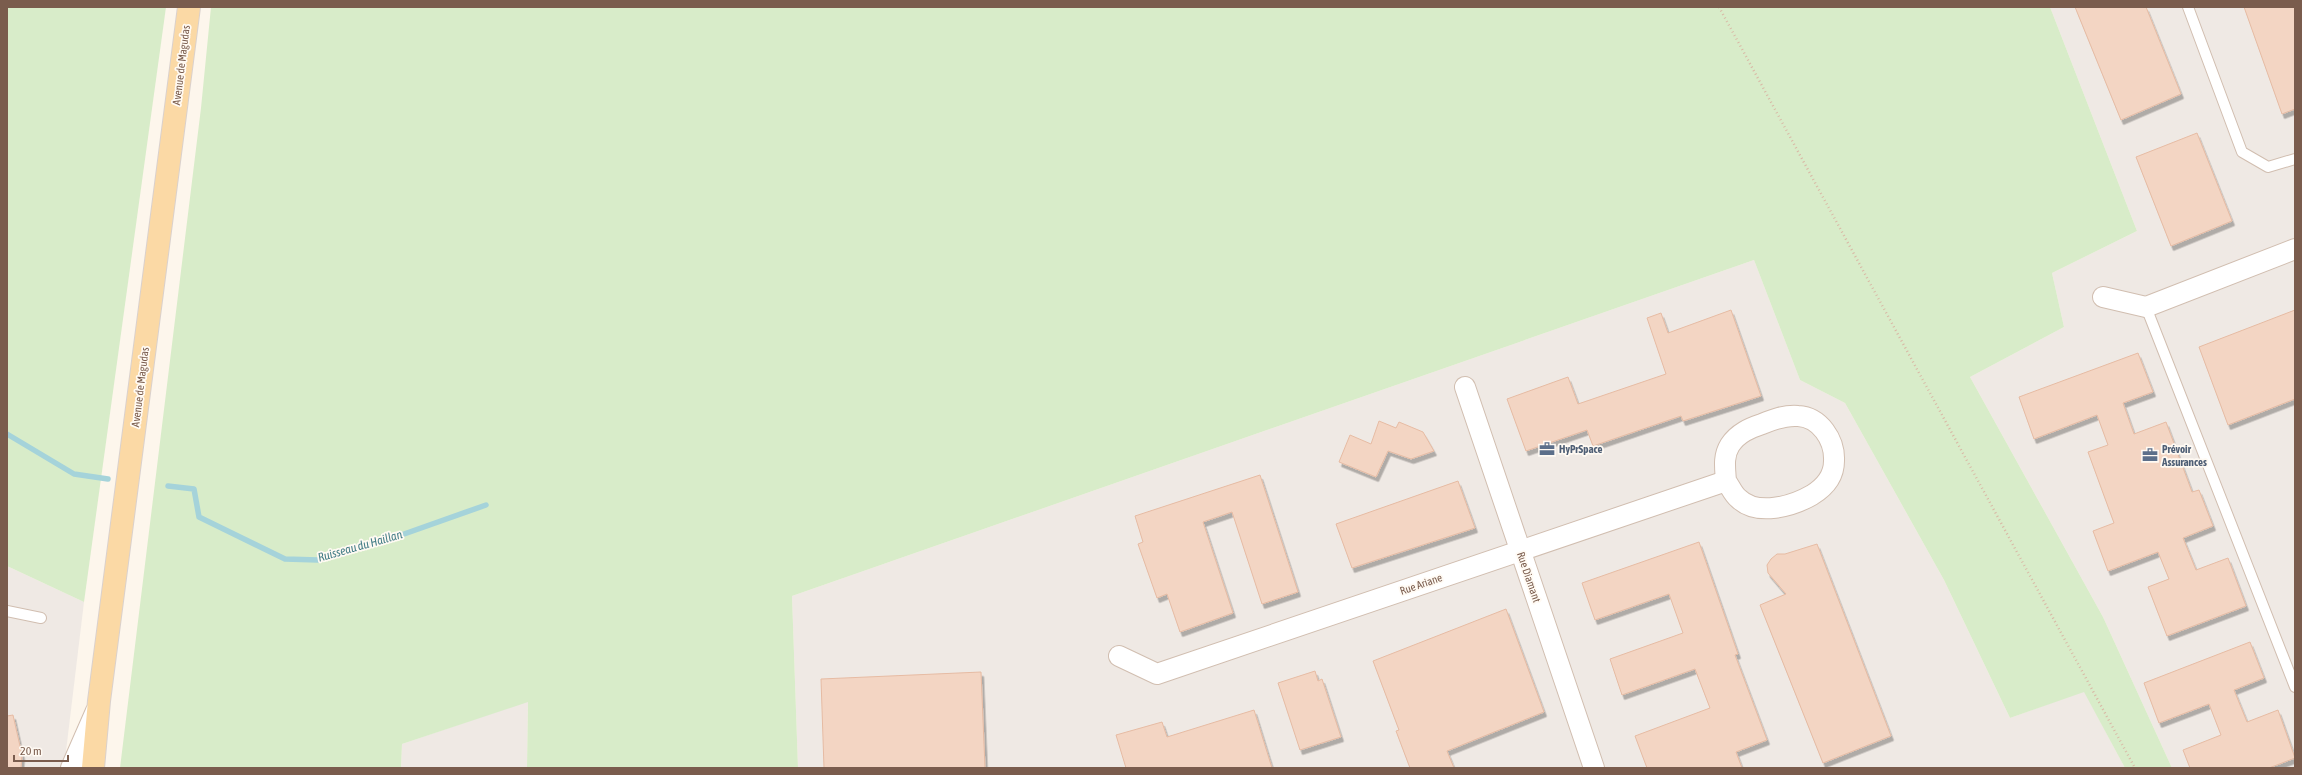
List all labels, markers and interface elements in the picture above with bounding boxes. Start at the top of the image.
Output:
street label: Avenue de Magudas [170,24,192,106]
street label: Avenue de Magudas [129,346,151,428]
office icon: HyPrSpace [1538,440,1556,458]
place label: HyPrSpace [1559,443,1603,455]
place label: Prévoir Assurances [2161,443,2207,468]
office icon: Prévoir Assurances [2141,446,2159,464]
water label: Ruisseau du Haillan [316,527,404,565]
street label: Rue Diamant [1515,550,1543,604]
street label: Rue Ariane [1398,571,1444,597]
scale bar [14,737,68,763]
text: 20 m [20,744,42,758]

